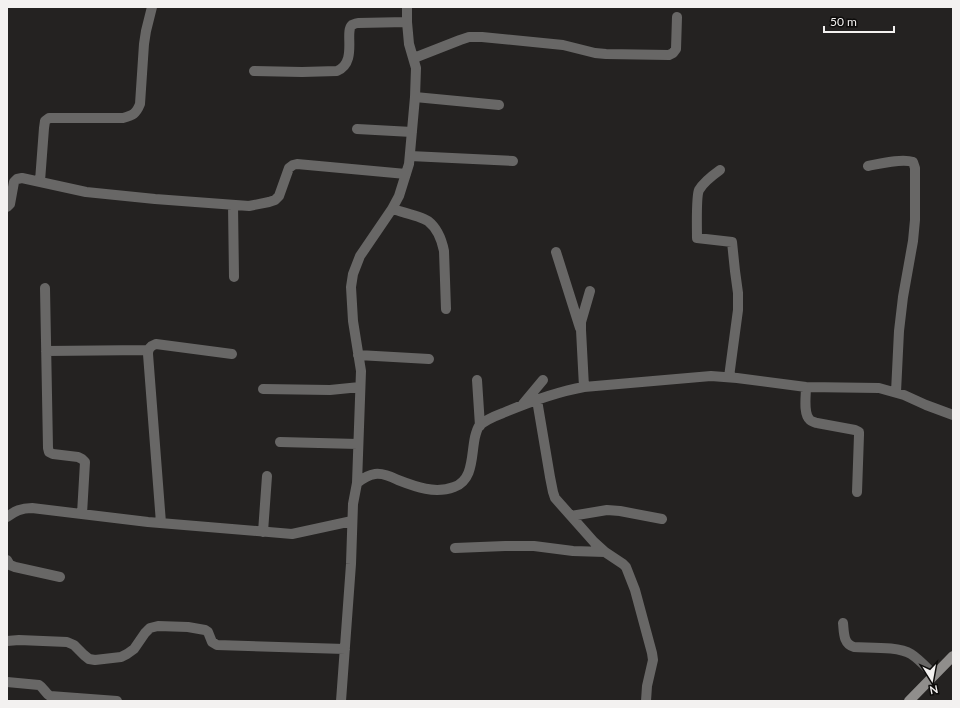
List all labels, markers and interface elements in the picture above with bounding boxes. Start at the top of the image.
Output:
scale bar [824,8,894,34]
text: 50 m [830,14,857,29]
north arrow [912,660,952,700]
text: N [929,683,939,697]

